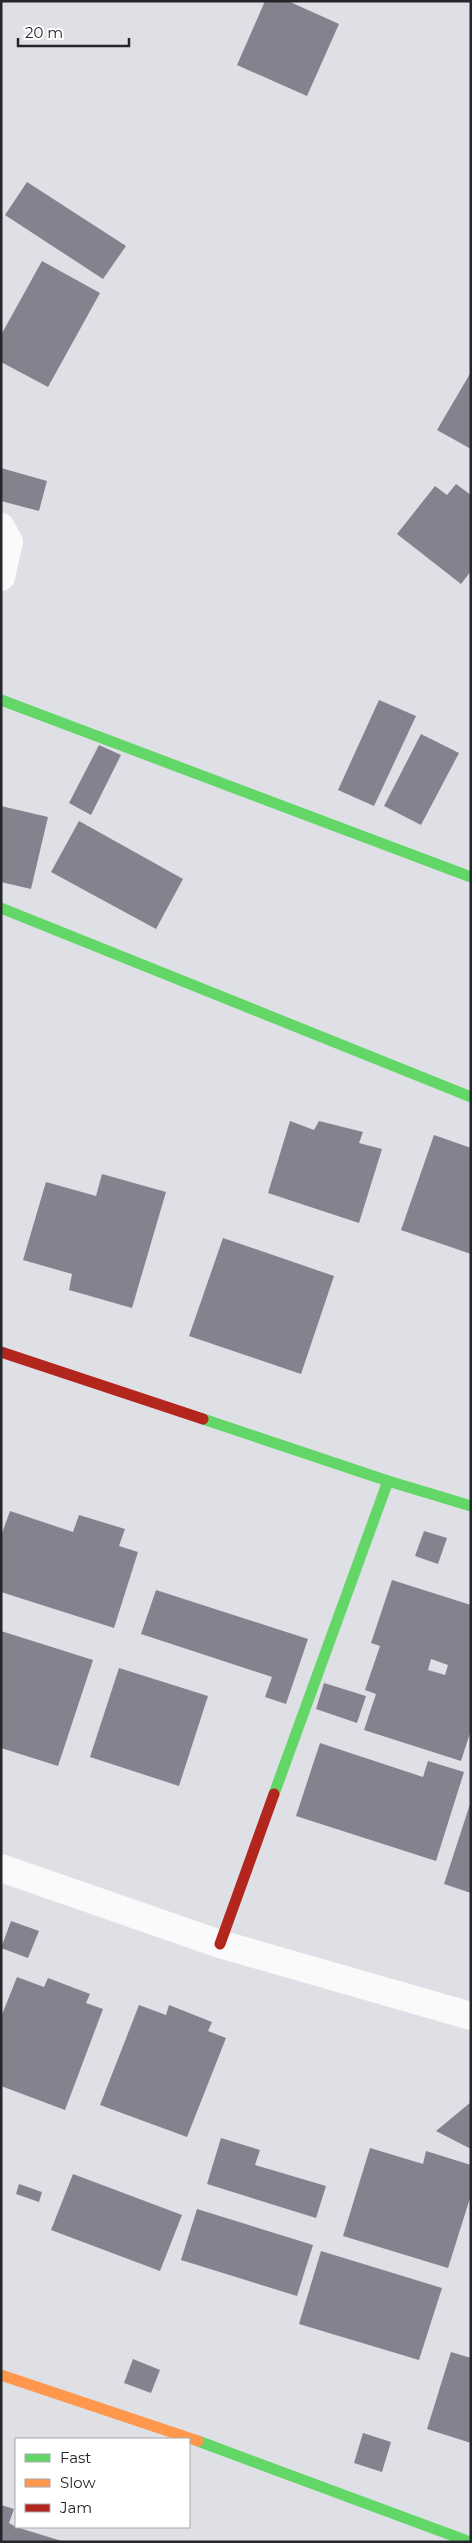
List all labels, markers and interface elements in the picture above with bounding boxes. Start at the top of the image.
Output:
scale bar [18,15,129,47]
text: 20 m [25,23,63,42]
legend [15,2438,190,2528]
text: Fast [60,2448,91,2467]
text: Slow [60,2473,96,2492]
text: Jam [59,2498,92,2517]

